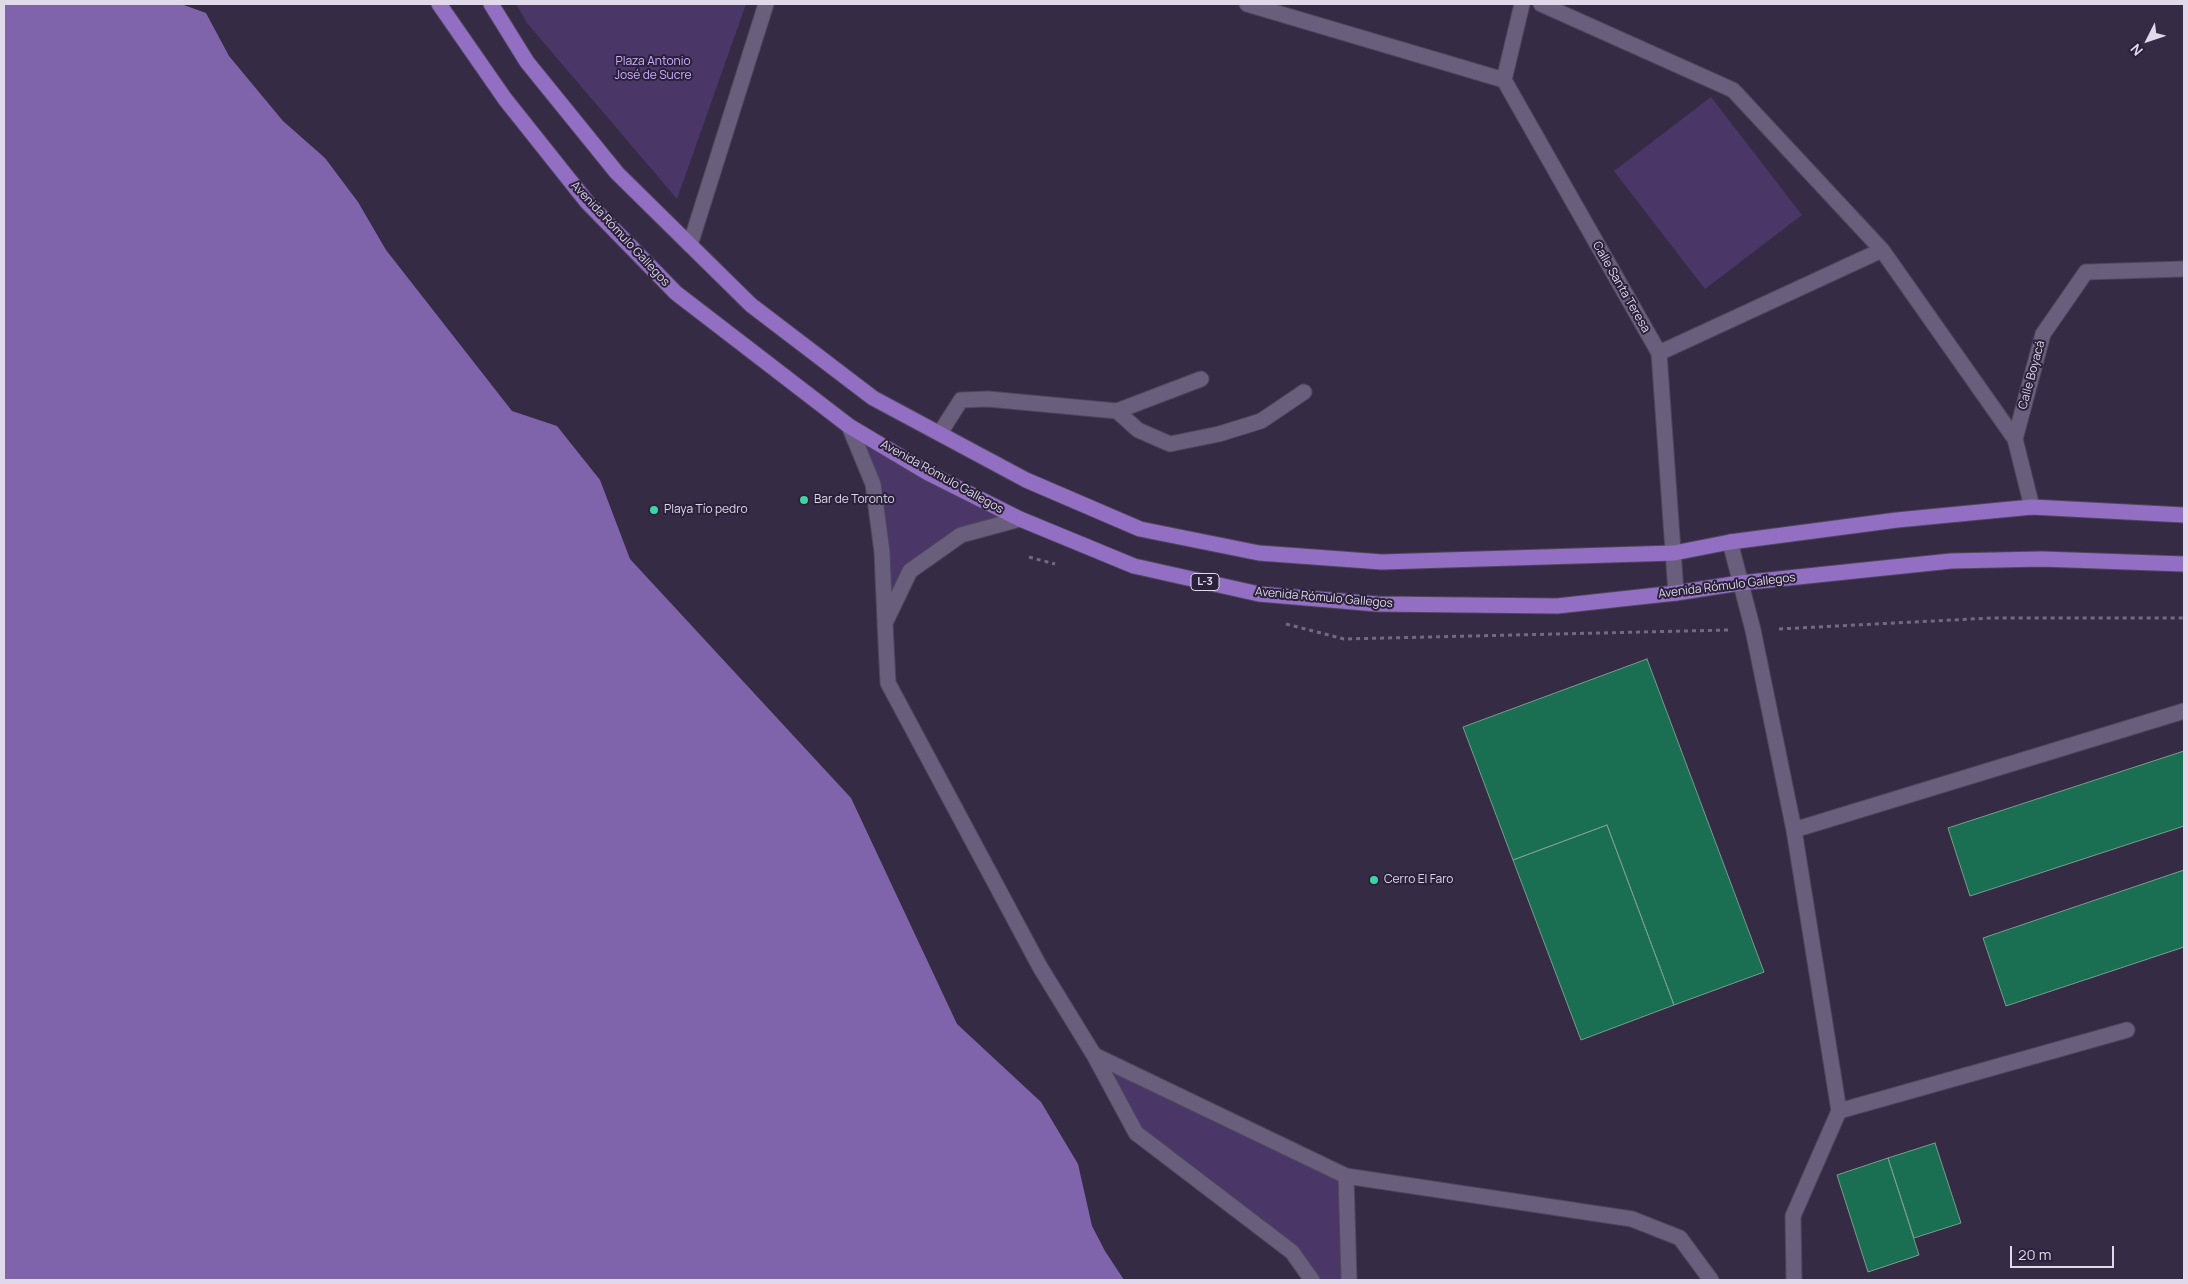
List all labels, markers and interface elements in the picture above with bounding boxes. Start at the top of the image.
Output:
north arrow [2123,15,2173,65]
text: N [2126,40,2147,60]
park label: Plaza Antonio José de Sucre [614,55,692,83]
street label: Avenida Rómulo Gallegos [568,178,672,290]
street label: Calle Santa Teresa [1589,239,1653,335]
street label: Calle Boyacá [2016,339,2048,411]
street label: Avenida Rómulo Gallegos [878,437,1006,517]
place label: Bar de Toronto [814,493,895,507]
marker: Bar de Toronto [798,494,810,506]
place label: Playa Tío pedro [664,503,748,517]
marker: Playa Tío pedro [648,504,660,516]
street label: Avenida Rómulo Gallegos [1657,570,1797,602]
road number: L-3 [1191,574,1219,590]
street label: Avenida Rómulo Gallegos [1254,585,1394,611]
place label: Cerro El Faro [1384,873,1453,887]
marker: Cerro El Faro [1368,874,1380,886]
scale bar [2013,1236,2117,1268]
text: 20 m [2018,1244,2051,1265]

